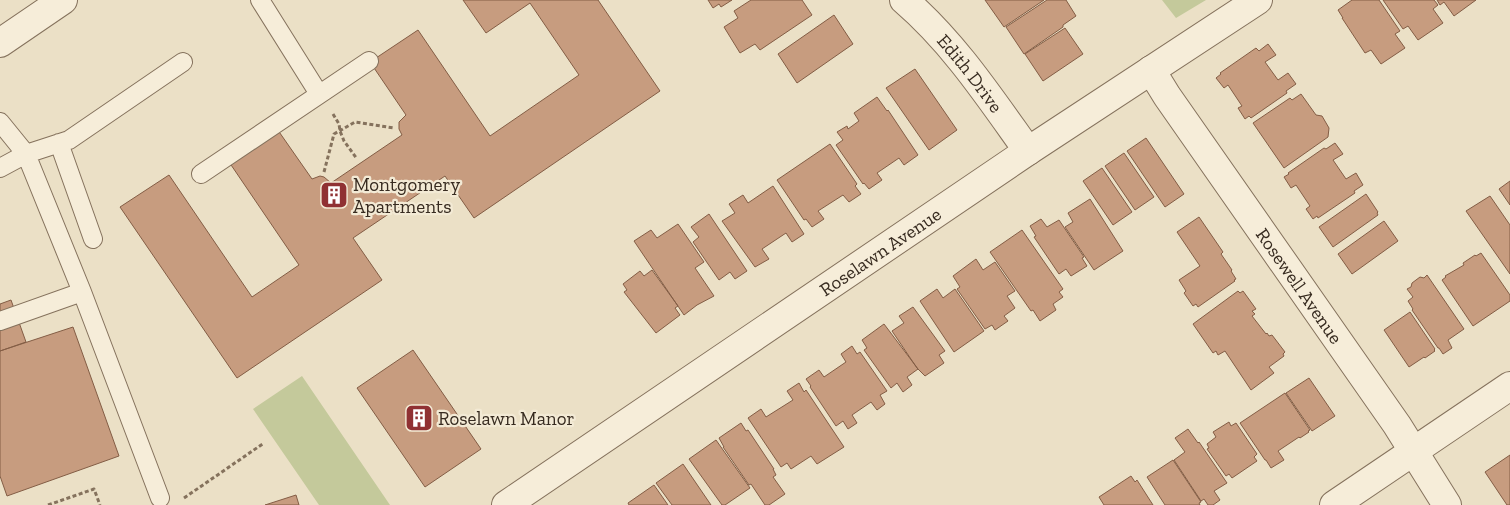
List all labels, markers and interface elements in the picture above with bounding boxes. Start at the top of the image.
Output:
street label: Edith Drive [932,29,1008,117]
place label: Montgomery Apartments [353,173,460,218]
building icon: Montgomery Apartments [319,180,349,210]
street label: Roselawn Avenue [815,202,946,301]
street label: Rosewell Avenue [1251,224,1348,348]
building icon: Roselawn Manor [404,403,434,433]
place label: Roselawn Manor [438,407,574,430]

